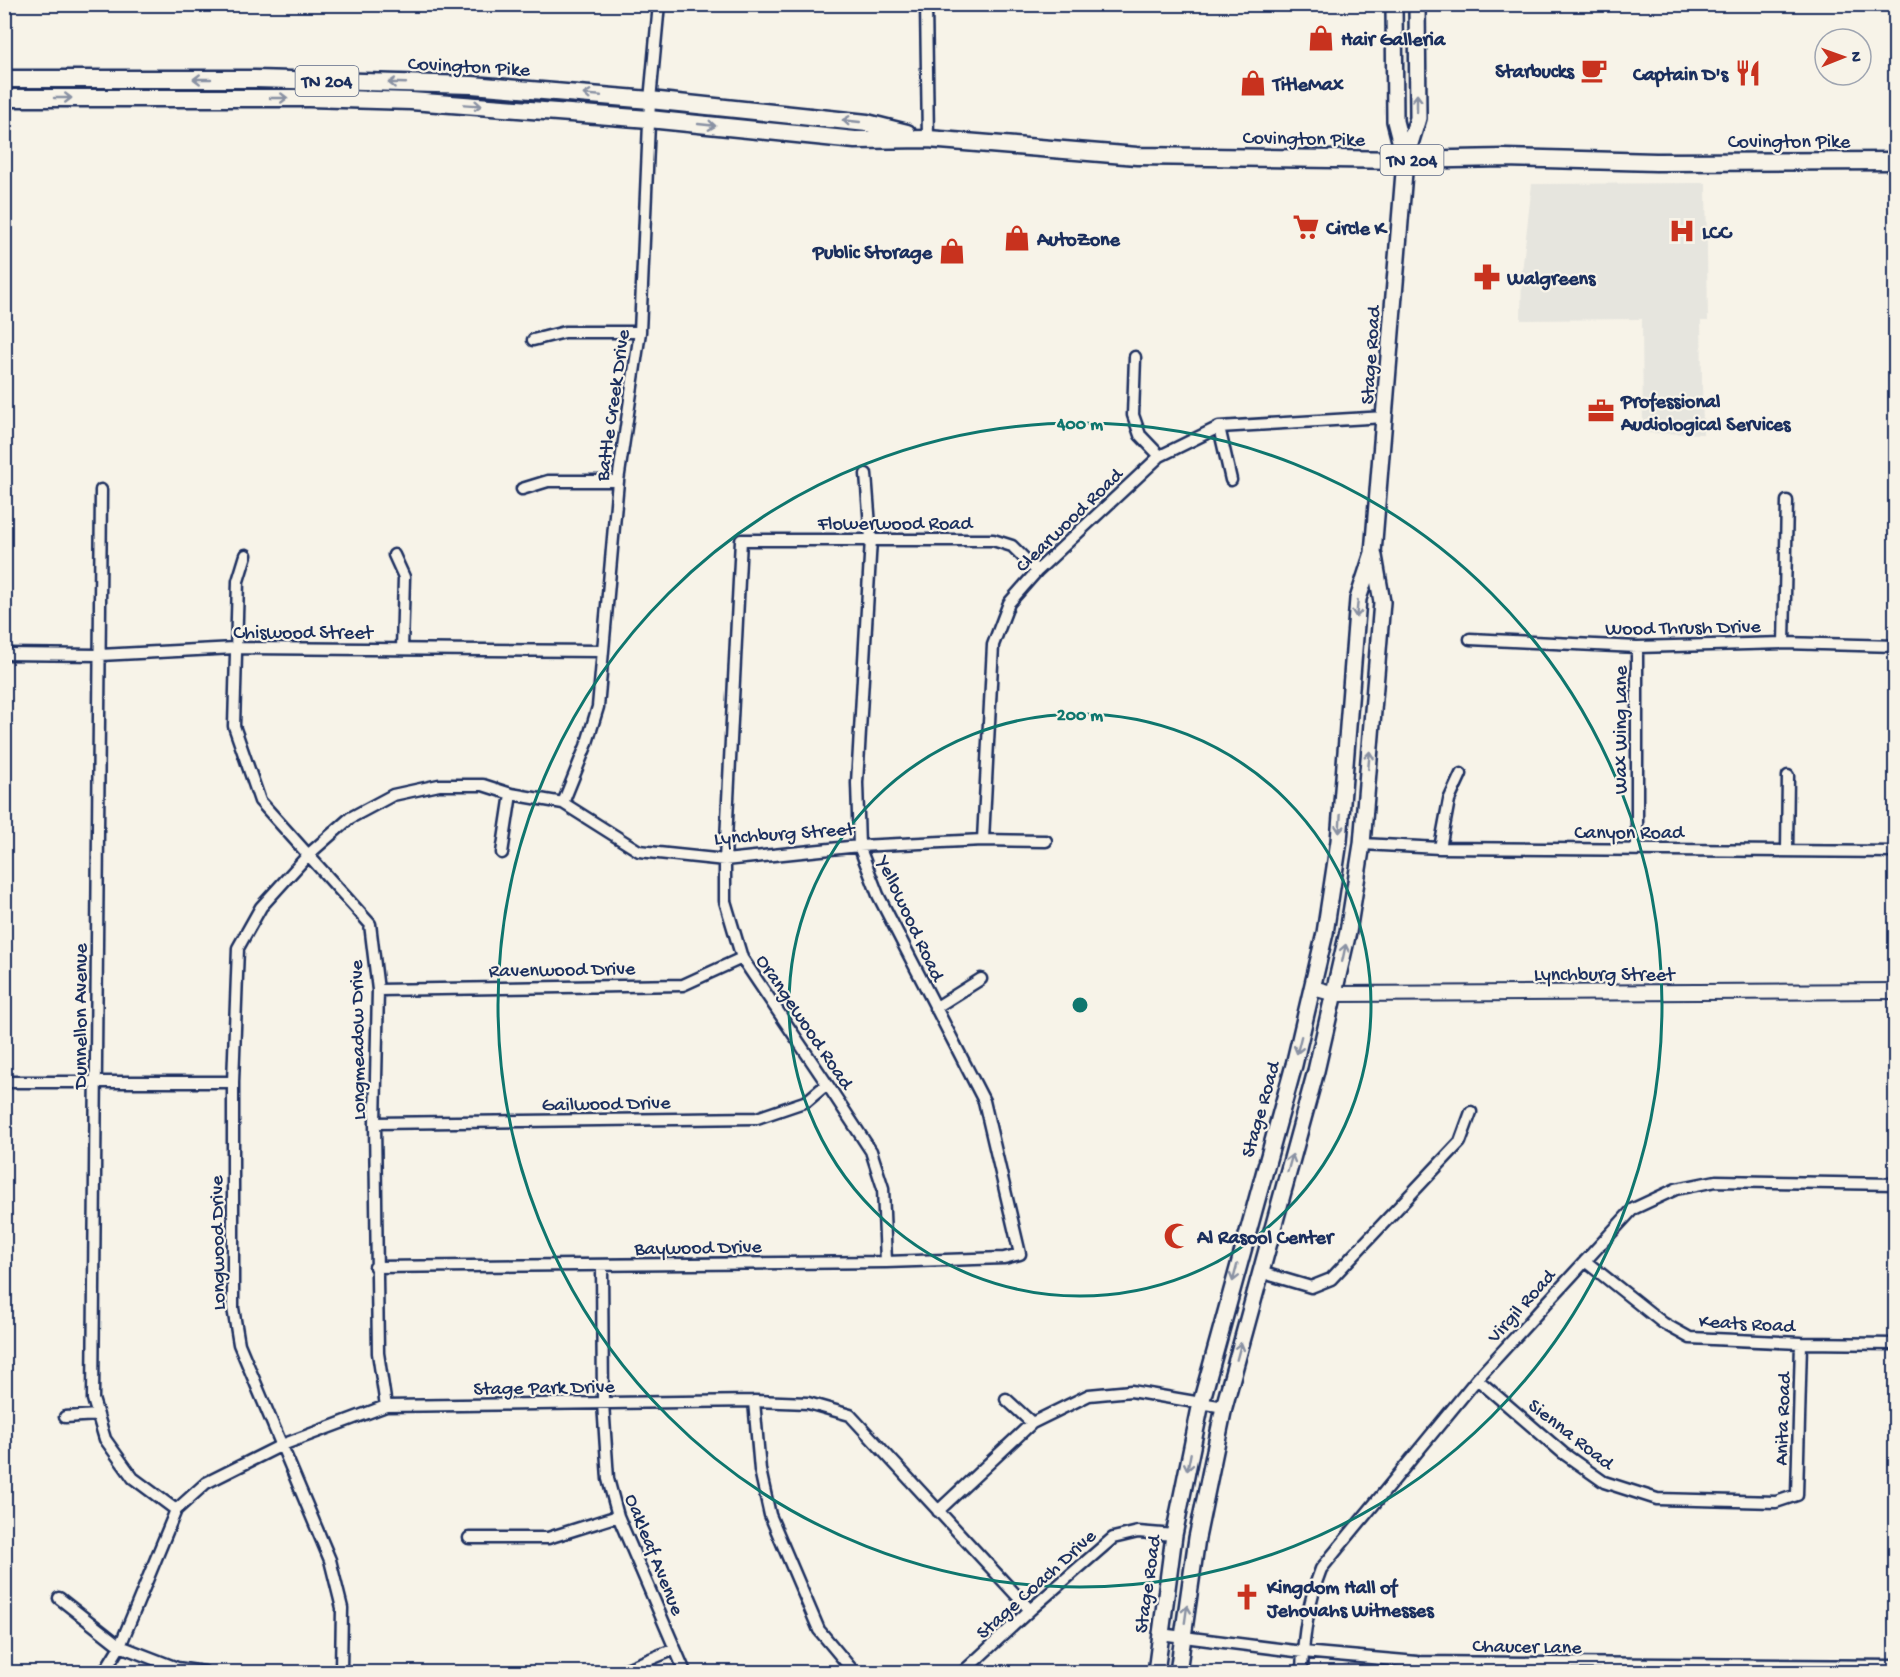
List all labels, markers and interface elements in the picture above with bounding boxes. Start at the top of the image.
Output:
shop icon: Hair Galleria [1306,23,1336,53]
north arrow [1813,27,1873,87]
place label: Hair Galleria [1341,30,1446,53]
text: N [1845,51,1864,63]
street label: Covington Pike [407,54,531,83]
cafe icon: Starbucks [1579,55,1609,85]
restaurant icon: Captain D's [1733,58,1763,88]
place label: Starbucks [1495,62,1576,85]
place label: Captain D's [1632,65,1730,88]
road number: TN 204 [296,66,358,96]
shop icon: TitleMax [1238,68,1268,98]
one-way arrow [192,73,212,85]
place label: TitleMax [1271,75,1344,98]
one-way arrow [387,77,407,88]
one-way arrow [582,89,602,100]
one-way arrow [52,92,72,104]
one-way arrow [268,92,288,104]
one-way arrow [1411,94,1423,114]
one-way arrow [462,100,482,111]
one-way arrow [842,115,861,126]
one-way arrow [697,120,717,131]
street label: Covington Pike [1242,128,1366,153]
street label: Covington Pike [1728,132,1851,155]
road number: TN 204 [1380,145,1444,175]
supermarket icon: Circle K [1291,212,1321,242]
hospital icon: LCC [1667,216,1697,246]
place label: Circle K [1325,219,1389,242]
shop icon: AutoZone [1002,223,1032,253]
place label: LCC [1702,223,1733,246]
place label: AutoZone [1036,230,1121,253]
shop icon: Public Storage [937,236,967,266]
place label: Public Storage [812,243,933,266]
pharmacy icon: Walgreens [1472,262,1502,292]
place label: Walgreens [1506,269,1597,292]
street label: Stage Road [1358,303,1388,405]
street label: Battle Creek Drive [592,327,637,484]
place label: Professional Audiological Services [1620,392,1792,438]
office icon: Professional Audiological Services [1586,396,1616,426]
text: 400 m [1056,415,1103,436]
street label: Clearwood Road [1012,463,1130,578]
street label: Flowerwood Road [817,514,974,537]
one-way arrow [1351,598,1362,618]
street label: Wood Thrush Drive [1605,617,1762,642]
street label: Chiswood Street [233,623,374,646]
street label: Wax Wing Lane [1611,665,1634,794]
text: 200 m [1057,706,1103,727]
one-way arrow [1363,751,1374,771]
one-way arrow [1334,814,1345,833]
street label: Lynchburg Street [713,819,857,852]
street label: Canyon Road [1574,823,1686,846]
street label: Yellowood Road [869,852,949,988]
street label: Dunnellon Avenue [71,943,94,1091]
one-way arrow [1339,944,1350,964]
street label: Orangewood Road [749,951,858,1097]
street label: Longmeadow Drive [347,959,372,1120]
street label: Ravenwood Drive [489,959,636,984]
street label: Lynchburg Street [1534,965,1676,988]
centre of rings [1070,995,1090,1015]
one-way arrow [1292,1035,1304,1054]
street label: Stage Road [1238,1057,1288,1161]
street label: Gailwood Drive [541,1093,671,1118]
one-way arrow [1285,1153,1296,1172]
street label: Longwood Drive [207,1175,232,1311]
mosque icon: Al Rasool Center [1162,1221,1192,1251]
place label: Al Rasool Center [1196,1228,1335,1251]
street label: Baywood Drive [633,1237,763,1262]
one-way arrow [1229,1263,1241,1282]
street label: Virgil Road [1483,1264,1563,1350]
street label: Keats Road [1698,1311,1798,1340]
one-way arrow [1233,1342,1245,1361]
street label: Anita Road [1771,1370,1798,1466]
street label: Stage Park Drive [473,1377,616,1402]
street label: Sienna Road [1522,1395,1619,1478]
one-way arrow [1183,1452,1194,1472]
street label: Oakleaf Avenue [618,1491,688,1620]
street label: Stage Coach Drive [973,1525,1102,1645]
street label: Stage Road [1131,1532,1168,1635]
place label: Kingdom Hall of Jehovahs Witnesses [1266,1578,1435,1624]
church icon: Kingdom Hall of Jehovahs Witnesses [1232,1582,1262,1612]
one-way arrow [1180,1605,1191,1625]
street label: Chaucer Lane [1472,1636,1582,1661]

